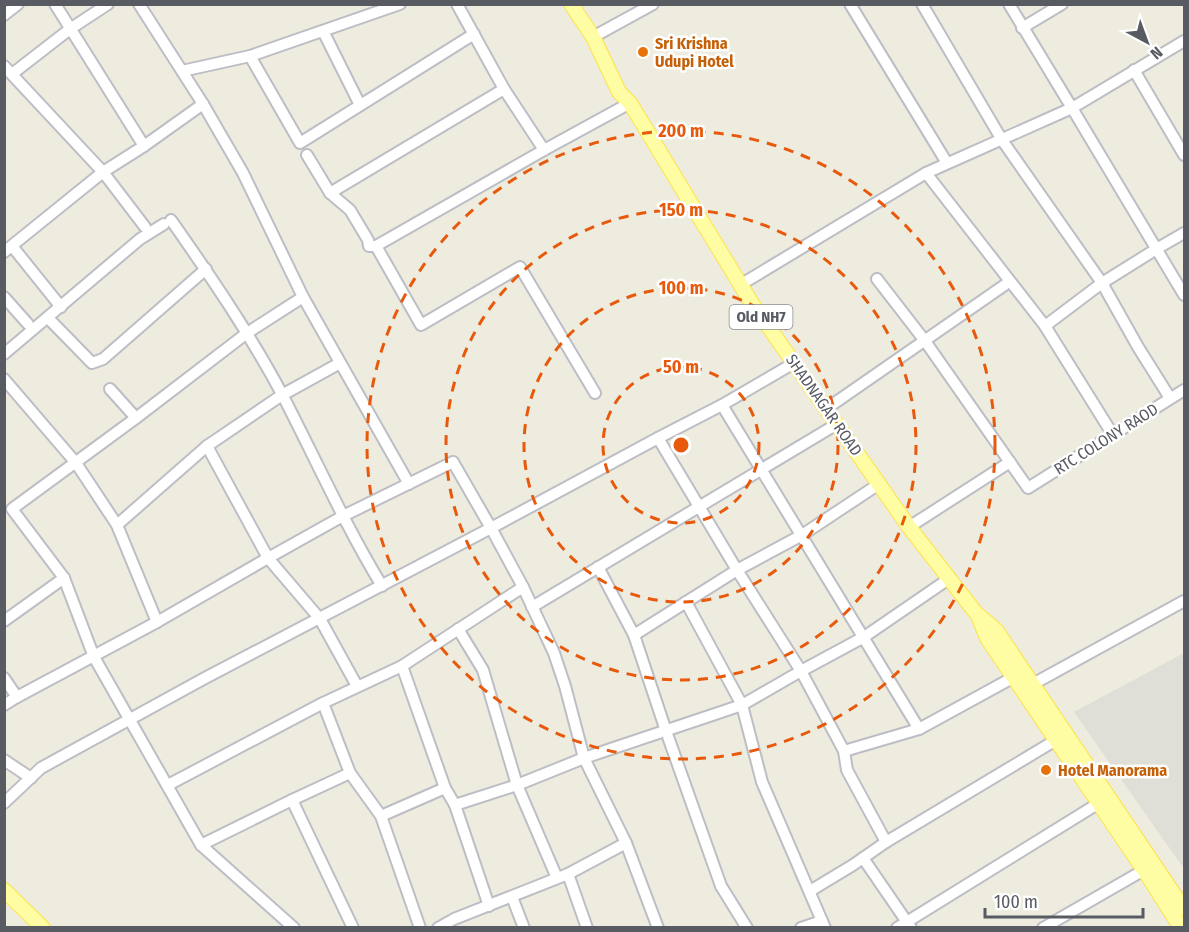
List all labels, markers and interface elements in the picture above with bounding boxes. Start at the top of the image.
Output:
north arrow [1117,12,1177,72]
place label: Sri Krishna Udupi Hotel [655,34,734,71]
text: N [1147,43,1166,63]
marker: Sri Krishna Udupi Hotel [636,45,650,59]
text: 200 m [657,120,704,142]
text: 150 m [659,199,703,221]
text: 100 m [659,277,703,299]
road number: Old NH7 [730,305,792,329]
street label: SHADNAGAR ROAD [782,351,866,459]
text: 50 m [663,356,699,378]
street label: RTC COLONY RAOD [1050,399,1162,479]
centre of rings [671,435,691,455]
place label: Hotel Manorama [1058,761,1167,780]
marker: Hotel Manorama [1039,763,1053,777]
scale bar [985,881,1142,919]
text: 100 m [994,891,1038,913]

